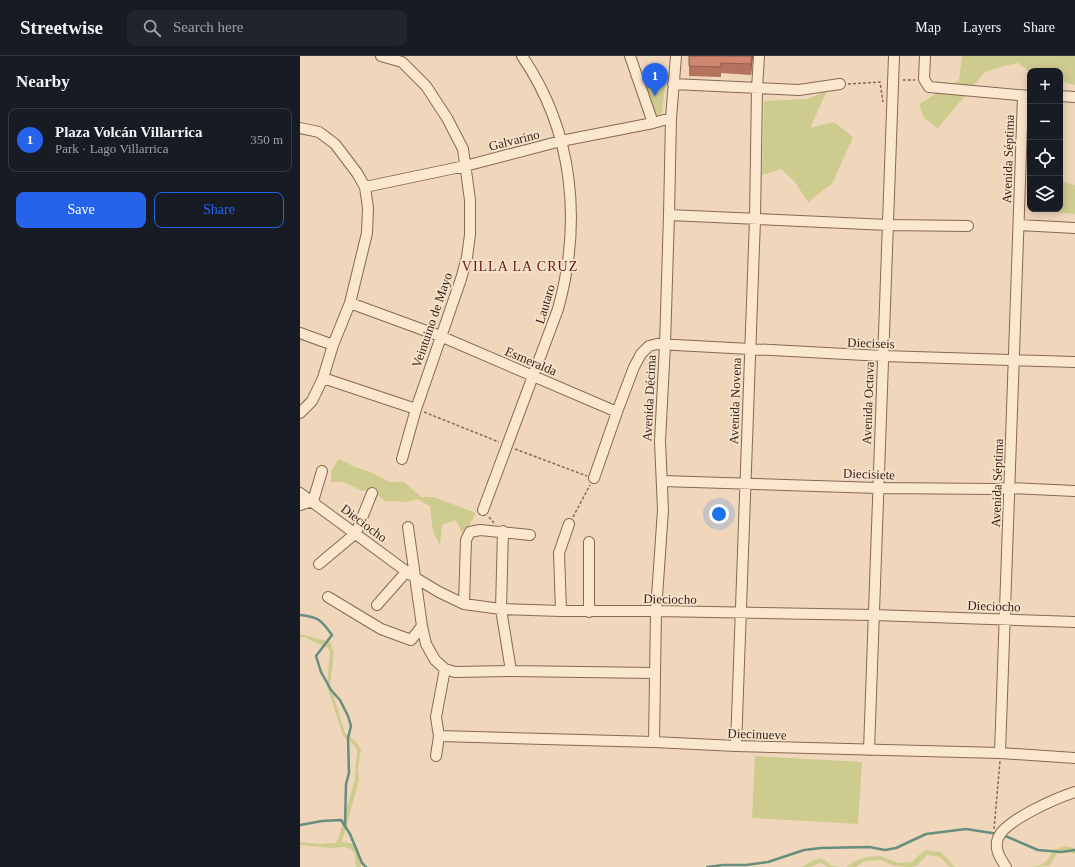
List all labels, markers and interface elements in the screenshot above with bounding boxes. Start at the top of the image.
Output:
search box [127,10,407,46]
text: Streetwise [20,17,103,38]
icon: search [141,17,163,39]
text: Search here [173,19,243,35]
text: Map [915,20,941,35]
text: Layers [963,20,1001,35]
text: Share [1023,20,1055,35]
pin: 1 [642,63,668,96]
map controls [1027,68,1063,212]
button: + [1027,68,1063,104]
text: Nearby [16,72,70,91]
button: − [1027,104,1063,140]
street label: Avenida Séptima [999,114,1017,204]
text: Plaza Volcán Villarrica [55,124,203,140]
street label: Galvarino [487,126,541,154]
text: 1 [27,132,33,147]
text: 350 m [250,132,283,147]
button: locate [1027,140,1063,176]
text: Park · Lago Villarrica [55,141,168,156]
button: layers [1027,176,1063,212]
button: Save [16,192,146,228]
button: Share [154,192,284,228]
district label: VILLA LA CRUZ [462,259,578,274]
street label: Veintuino de Mayo [409,270,455,370]
street label: Lautaro [532,282,558,326]
street label: Dieciseis [847,335,895,351]
street label: Esmeralda [503,343,559,379]
street label: Avenida Décima [639,354,659,442]
street label: Avenida Novena [726,357,744,445]
street label: Avenida Octava [859,361,877,445]
street label: Avenida Séptima [988,438,1006,528]
street label: Diecisiete [843,466,895,482]
street label: Dieciocho [338,501,390,545]
your location [709,504,729,524]
street label: Dieciocho [643,591,697,607]
street label: Dieciocho [967,598,1021,614]
street label: Diecinueve [727,725,787,743]

